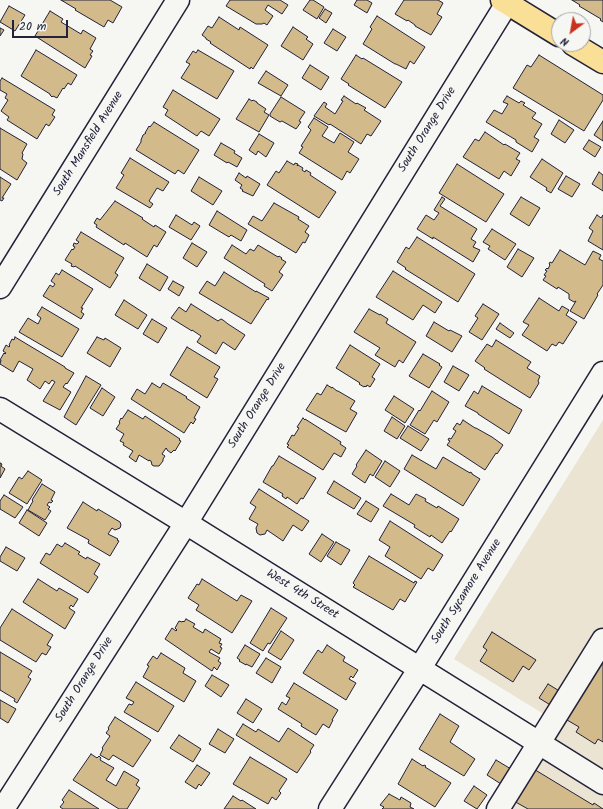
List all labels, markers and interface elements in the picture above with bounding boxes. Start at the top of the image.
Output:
scale bar [14,12,70,38]
north arrow [551,12,591,52]
text: 20 m [19,17,46,36]
text: N [557,32,573,51]
street label: South Orange Drive [396,85,460,175]
street label: South Mansfield Avenue [51,89,127,199]
street label: South Orange Drive [226,361,290,451]
street label: South Sycamore Avenue [429,537,505,647]
street label: West 4th Street [263,567,341,623]
street label: South Orange Drive [53,635,117,725]

